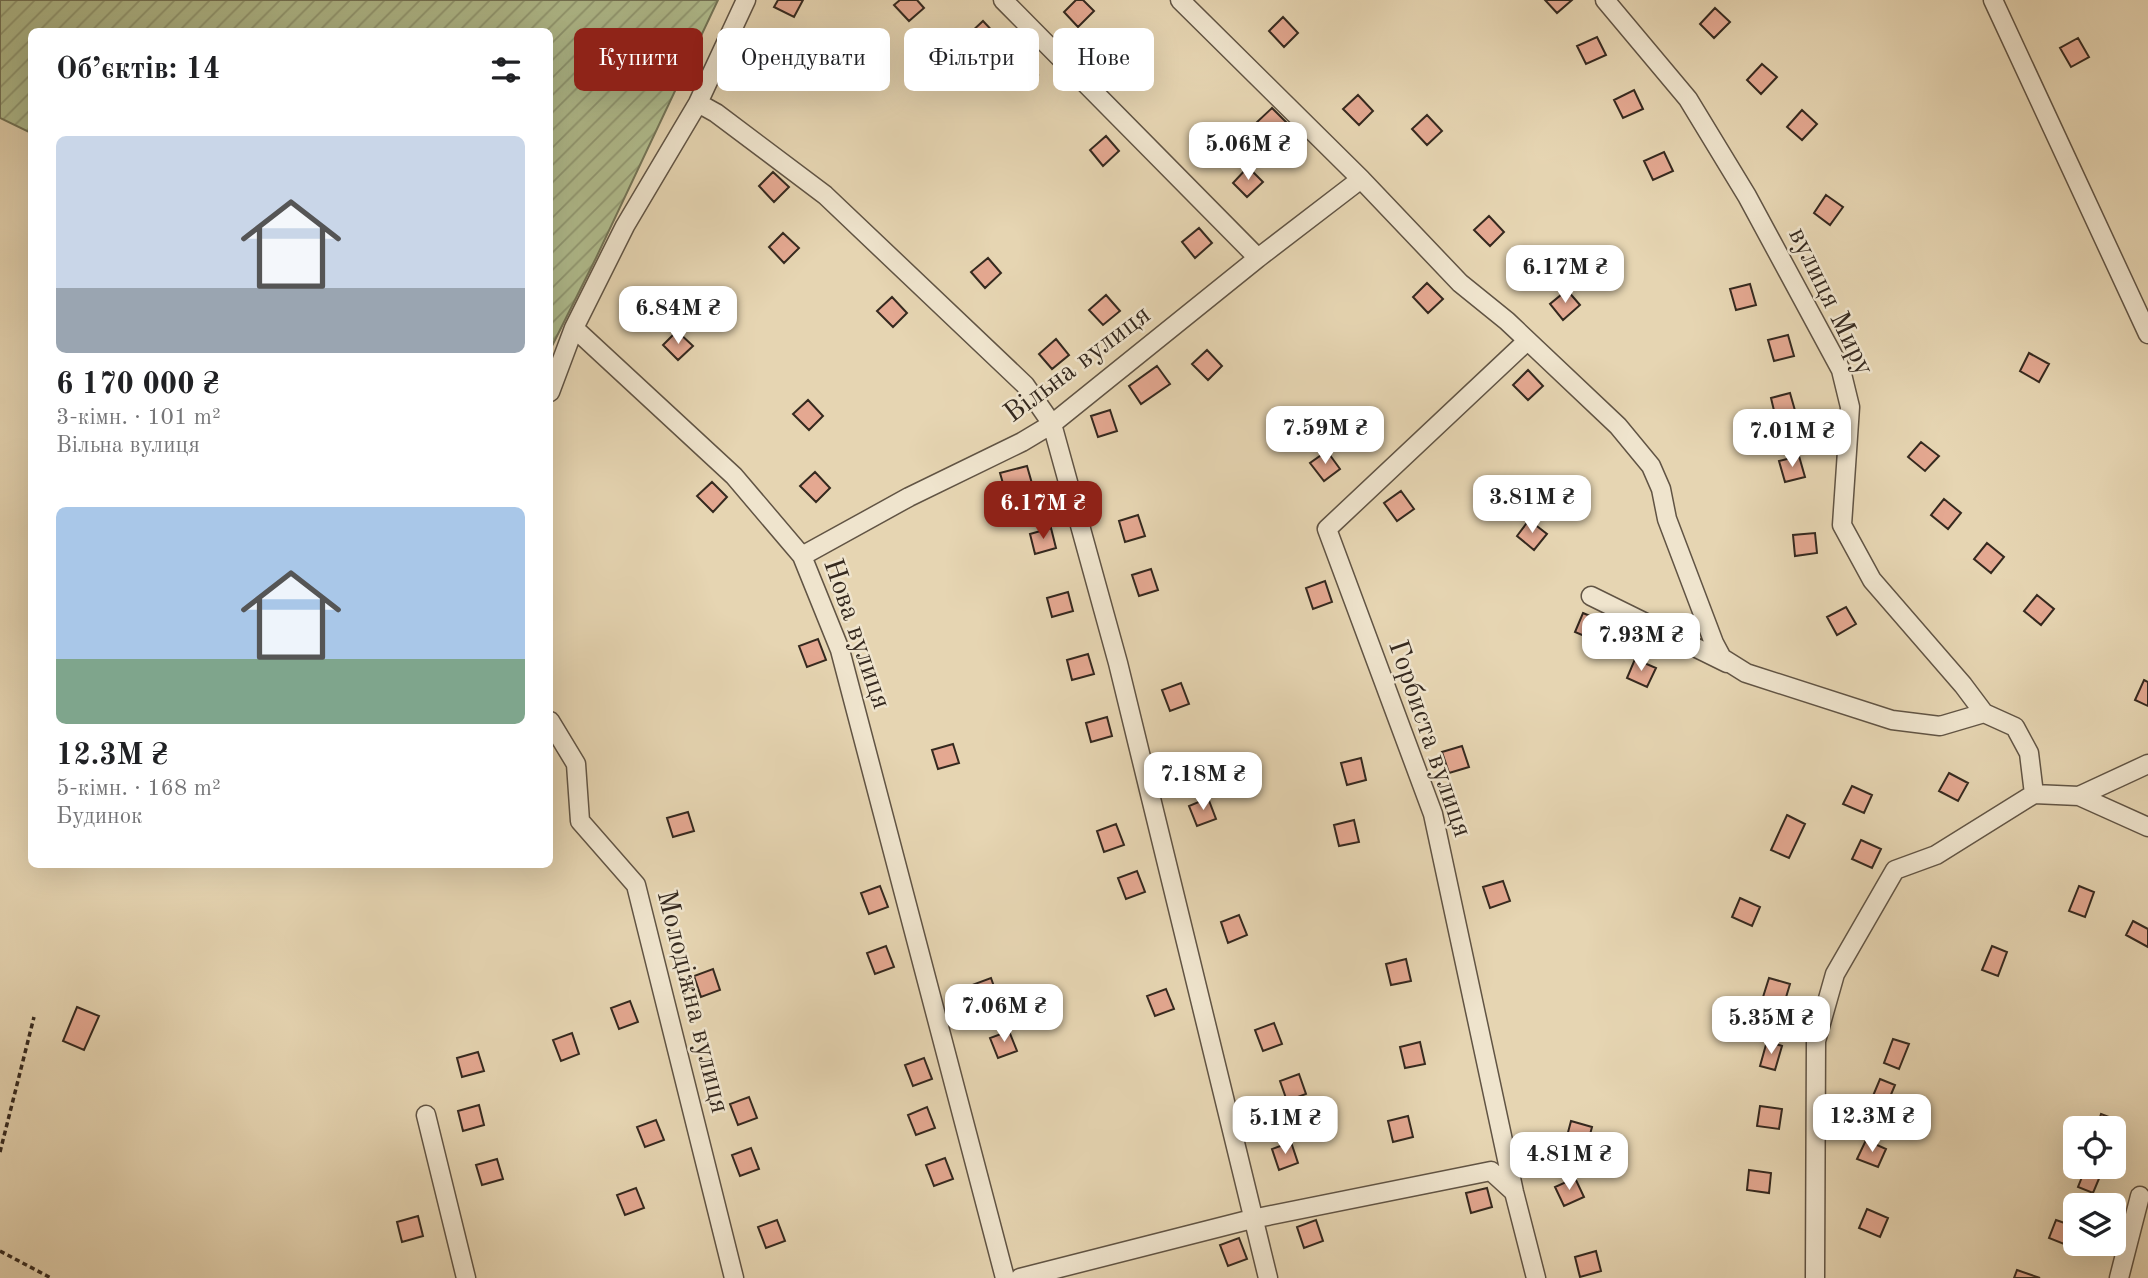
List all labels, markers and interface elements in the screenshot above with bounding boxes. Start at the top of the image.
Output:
chip: Купити [574,28,703,91]
chip: Орендувати [717,28,890,91]
chip: Фільтри [904,28,1039,91]
chip: Нове [1053,28,1154,91]
icon: filters [487,51,525,89]
text: Об’єктів: 14 [56,55,220,85]
pin: 5.06M ₴ [1183,122,1313,182]
text: 5.06M ₴ [1205,133,1291,156]
icon: home [228,181,354,307]
street label: вулиця Миру [1782,224,1878,381]
pin: 6.17M ₴ [1500,246,1630,305]
text: 6.17M ₴ [1522,256,1608,279]
pin: 6.84M ₴ [613,286,743,346]
text: 6.84M ₴ [635,297,721,320]
street label: Вільна вулиця [1000,301,1156,429]
text: 6 170 000 ₴ [56,370,220,400]
text: 3-кімн. · 101 m² [56,406,221,429]
pin: 7.59M ₴ [1260,406,1390,466]
pin: 7.01M ₴ [1727,410,1857,469]
text: 7.59M ₴ [1282,417,1368,440]
text: 7.01M ₴ [1749,420,1835,443]
text: Вільна вулиця [56,434,200,457]
pin: 3.81M ₴ [1467,476,1597,535]
pin: 6.17M ₴ [978,482,1108,541]
text: 3.81M ₴ [1489,486,1575,509]
text: 6.17M ₴ [1000,492,1086,515]
icon: home [228,552,354,678]
street label: Нова вулиця [817,555,895,713]
pin: 7.93M ₴ [1576,614,1706,673]
text: 7.93M ₴ [1598,624,1684,647]
street label: Горбиста вулиця [1382,637,1476,841]
text: 12.3M ₴ [56,741,168,771]
pin: 7.18M ₴ [1138,752,1268,812]
text: 7.18M ₴ [1160,763,1246,786]
text: 5-кімн. · 168 m² [56,777,221,800]
text: Будинок [56,805,143,828]
street label: Молодіжна вулиця [651,888,733,1116]
pin: 7.06M ₴ [939,984,1069,1044]
text: 7.06M ₴ [961,995,1047,1018]
pin: 5.35M ₴ [1706,996,1836,1056]
text: 5.35M ₴ [1728,1007,1814,1030]
pin: 12.3M ₴ [1807,1094,1937,1154]
pin: 5.1M ₴ [1228,1096,1342,1156]
text: 12.3M ₴ [1829,1105,1915,1128]
text: 5.1M ₴ [1249,1107,1321,1130]
map controls [2063,1116,2126,1256]
button: locate [2063,1116,2126,1179]
pin: 4.81M ₴ [1504,1132,1634,1192]
text: 4.81M ₴ [1526,1143,1612,1166]
button: layers [2063,1193,2126,1256]

